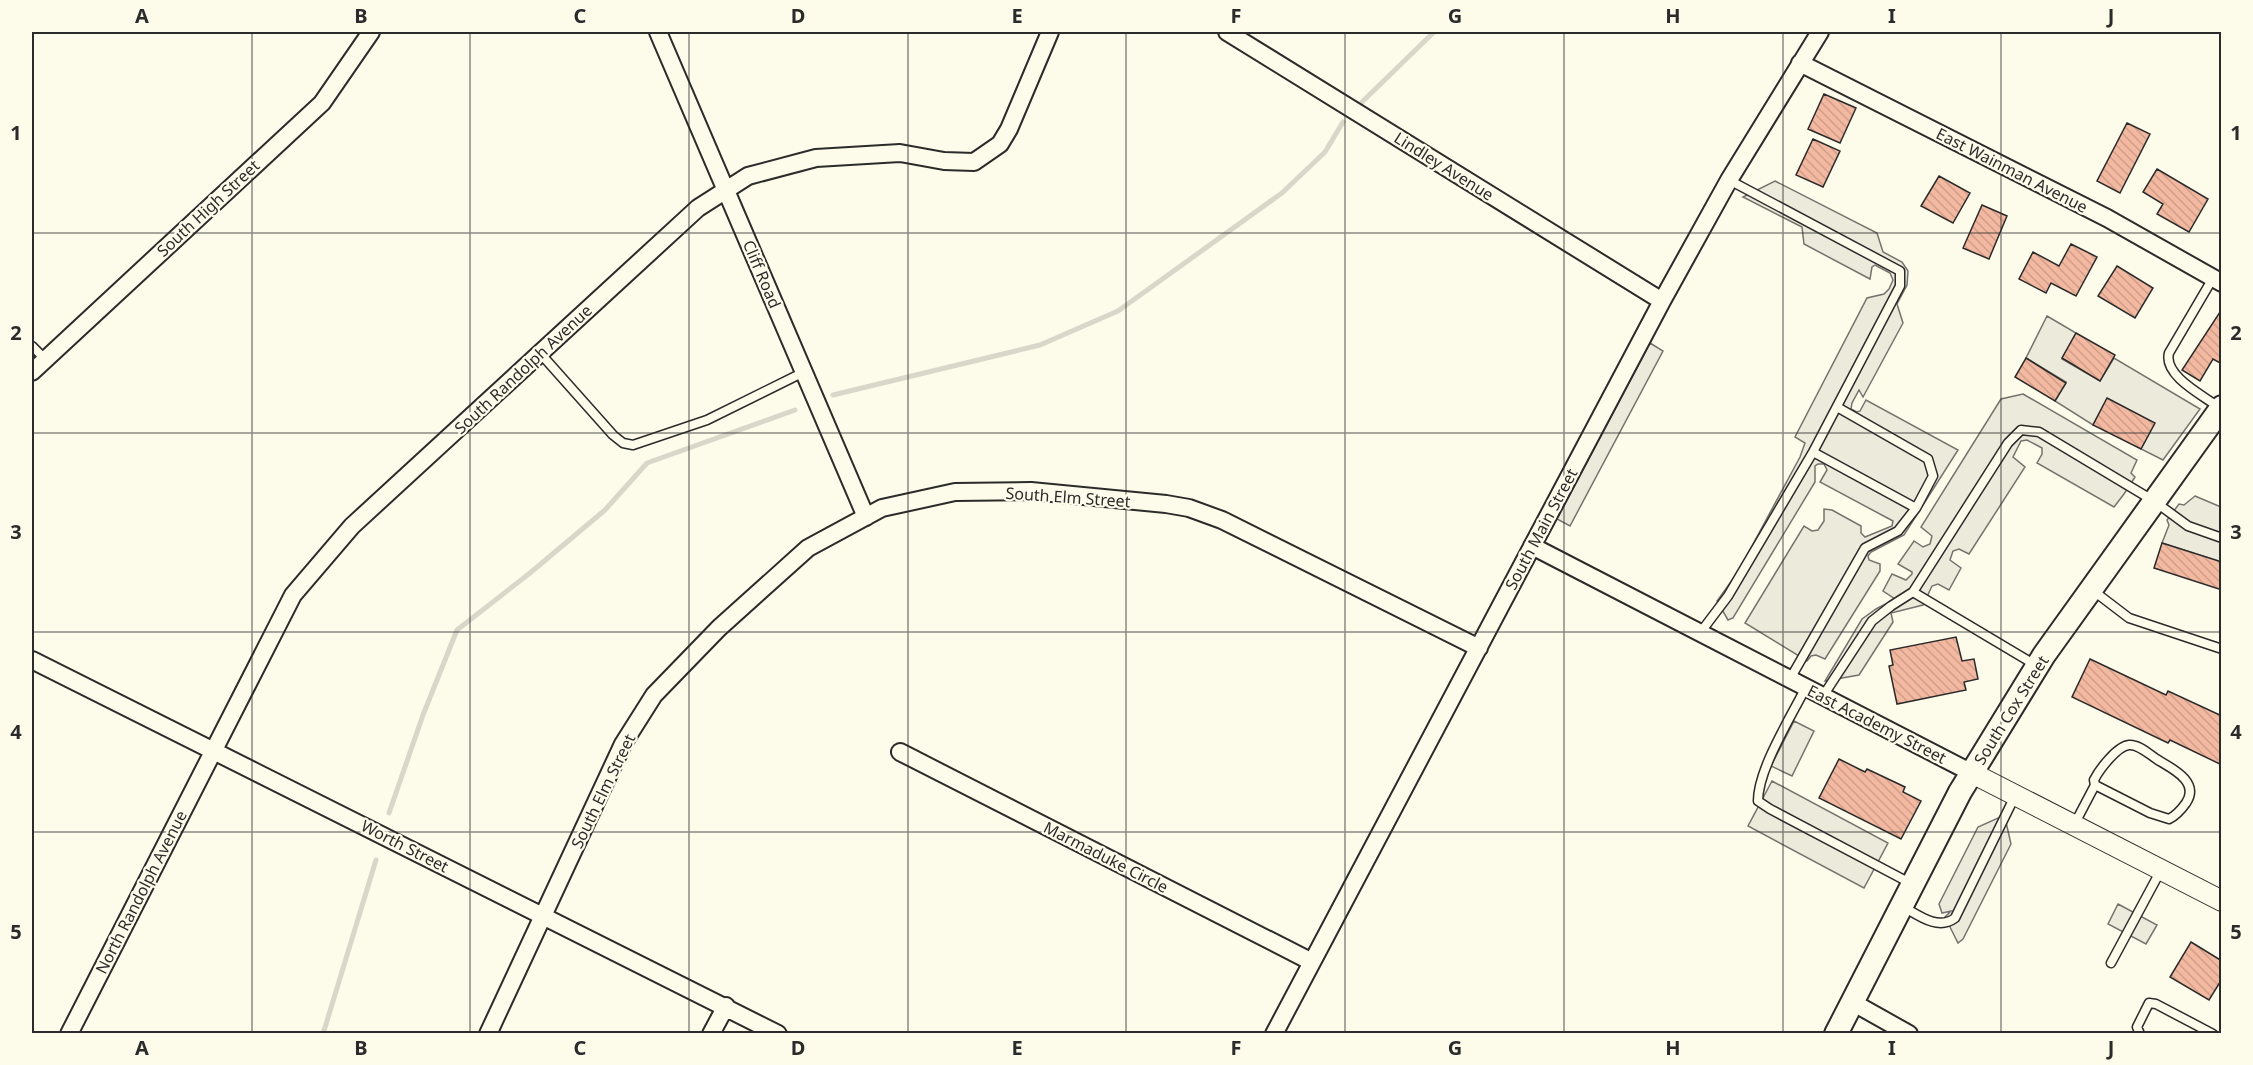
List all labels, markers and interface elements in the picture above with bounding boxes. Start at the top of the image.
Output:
text: A [135,2,149,29]
text: B [354,2,368,29]
text: C [574,2,587,29]
text: D [791,2,805,29]
text: E [1011,2,1023,29]
text: F [1231,2,1241,29]
text: G [1448,2,1462,29]
text: H [1665,2,1681,29]
text: I [1888,2,1896,29]
text: J [2106,2,2114,29]
text: 1 [10,119,22,146]
text: 1 [2230,119,2242,146]
street label: East Wainman Avenue [1933,122,2091,218]
street label: Lindley Avenue [1390,127,1498,205]
street label: South High Street [152,155,264,261]
street label: Cliff Road [738,237,786,311]
street label: South Randolph Avenue [449,299,597,439]
text: 2 [10,319,22,346]
text: 2 [2230,319,2242,346]
street label: South Main Street [1500,464,1582,594]
street label: South Elm Street [1005,482,1131,512]
text: 3 [10,518,22,545]
text: 3 [2230,518,2242,545]
street label: South Cox Street [1969,651,2054,769]
street label: East Academy Street [1804,679,1950,769]
text: 4 [10,718,22,745]
text: 4 [2230,718,2242,745]
street label: South Elm Street [566,730,640,852]
street label: North Randolph Avenue [90,806,192,978]
street label: Worth Street [358,815,453,878]
street label: Marmaduke Circle [1040,816,1172,898]
text: 5 [10,918,22,945]
text: 5 [2230,918,2242,945]
text: A [135,1034,149,1061]
text: B [354,1034,368,1061]
text: C [574,1034,587,1061]
text: D [791,1034,805,1061]
text: E [1011,1034,1023,1061]
text: F [1231,1034,1241,1061]
text: G [1448,1034,1462,1061]
text: H [1665,1034,1681,1061]
text: I [1888,1034,1896,1061]
text: J [2106,1034,2114,1061]

